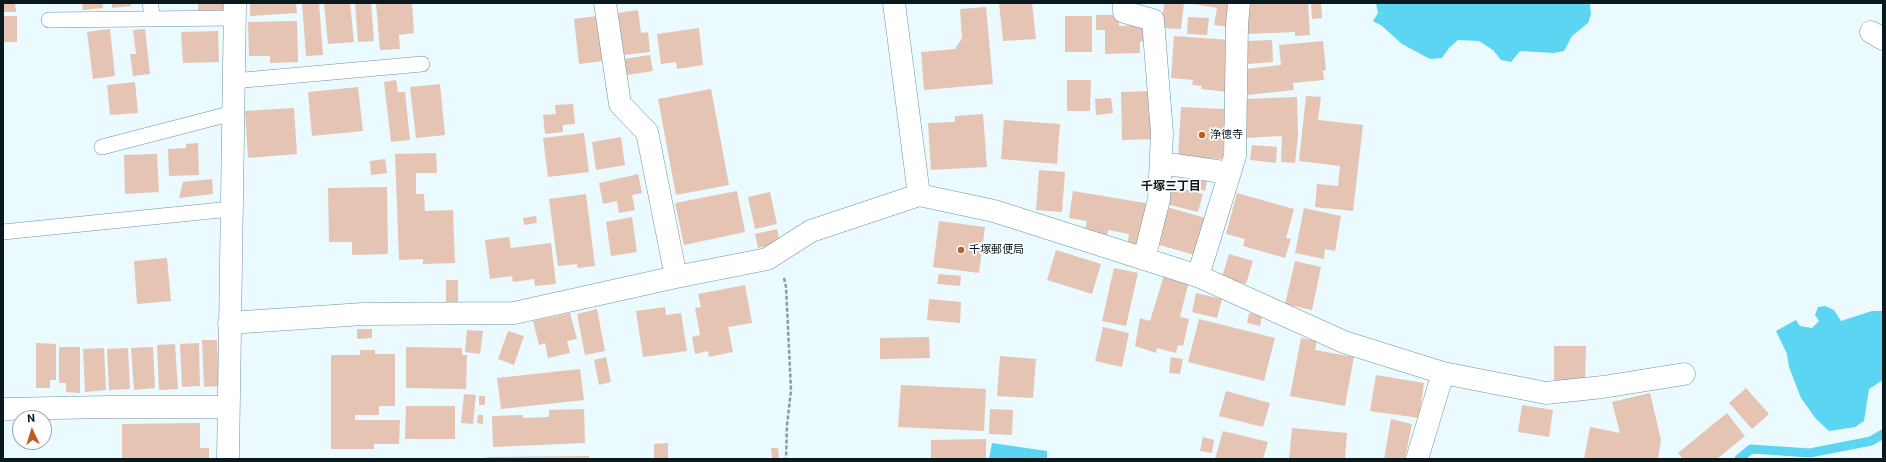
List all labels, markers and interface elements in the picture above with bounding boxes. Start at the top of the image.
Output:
place label: 浄徳寺 [1210,128,1243,142]
marker: 浄徳寺 [1197,130,1207,140]
district label: 千塚三丁目 [1141,180,1201,194]
place label: 千塚郵便局 [969,243,1024,257]
marker: 千塚郵便局 [956,245,966,255]
north arrow [12,410,52,450]
text: N [27,412,36,425]

